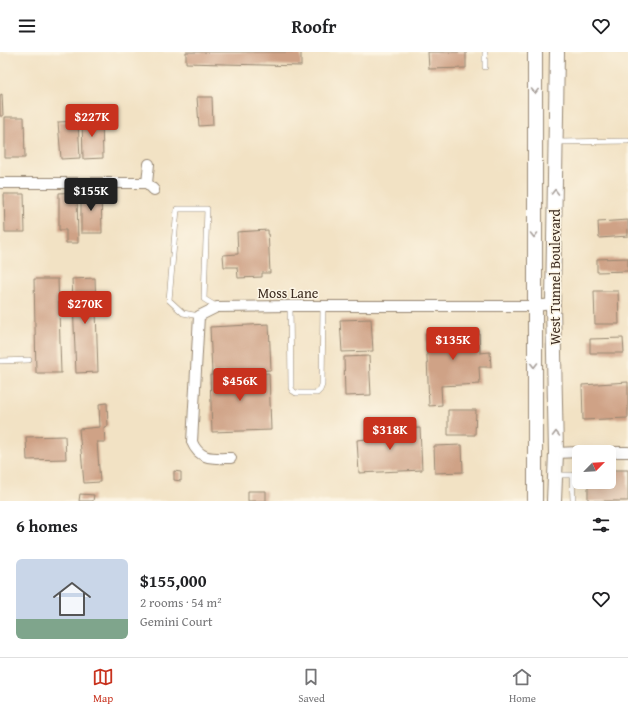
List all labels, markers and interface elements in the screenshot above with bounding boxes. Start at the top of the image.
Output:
text: Roofr [292,13,336,40]
icon: menu [16,15,38,37]
icon: heart [590,15,612,37]
one-way arrow [531,88,539,94]
pin: $227K [64,104,120,138]
text: $227K [74,107,110,126]
pin: $155K [63,178,119,212]
text: $155K [73,181,109,200]
one-way arrow [551,189,559,195]
street label: West Tunnel Boulevard [545,209,565,345]
one-way arrow [530,232,538,238]
street label: Moss Lane [258,283,319,303]
pin: $270K [57,291,113,325]
text: $270K [67,294,103,313]
pin: $135K [425,327,481,361]
text: $135K [435,330,471,349]
one-way arrow [530,362,538,368]
pin: $456K [212,368,268,402]
text: $456K [222,371,258,390]
pin: $318K [362,417,418,451]
text: $318K [372,420,408,439]
one-way arrow [552,431,560,437]
north arrow [572,445,616,489]
map controls [572,445,616,489]
text: 6 homes [16,513,78,538]
icon: filters [590,514,612,536]
text: $155,000 [140,568,206,593]
icon: home [48,575,96,623]
icon: heart [590,588,612,610]
text: 2 rooms · 54 m² [140,593,222,612]
text: Gemini Court [140,612,213,631]
tab: Map [92,666,114,706]
tab: Saved [298,666,325,706]
tab: Home [509,666,536,706]

